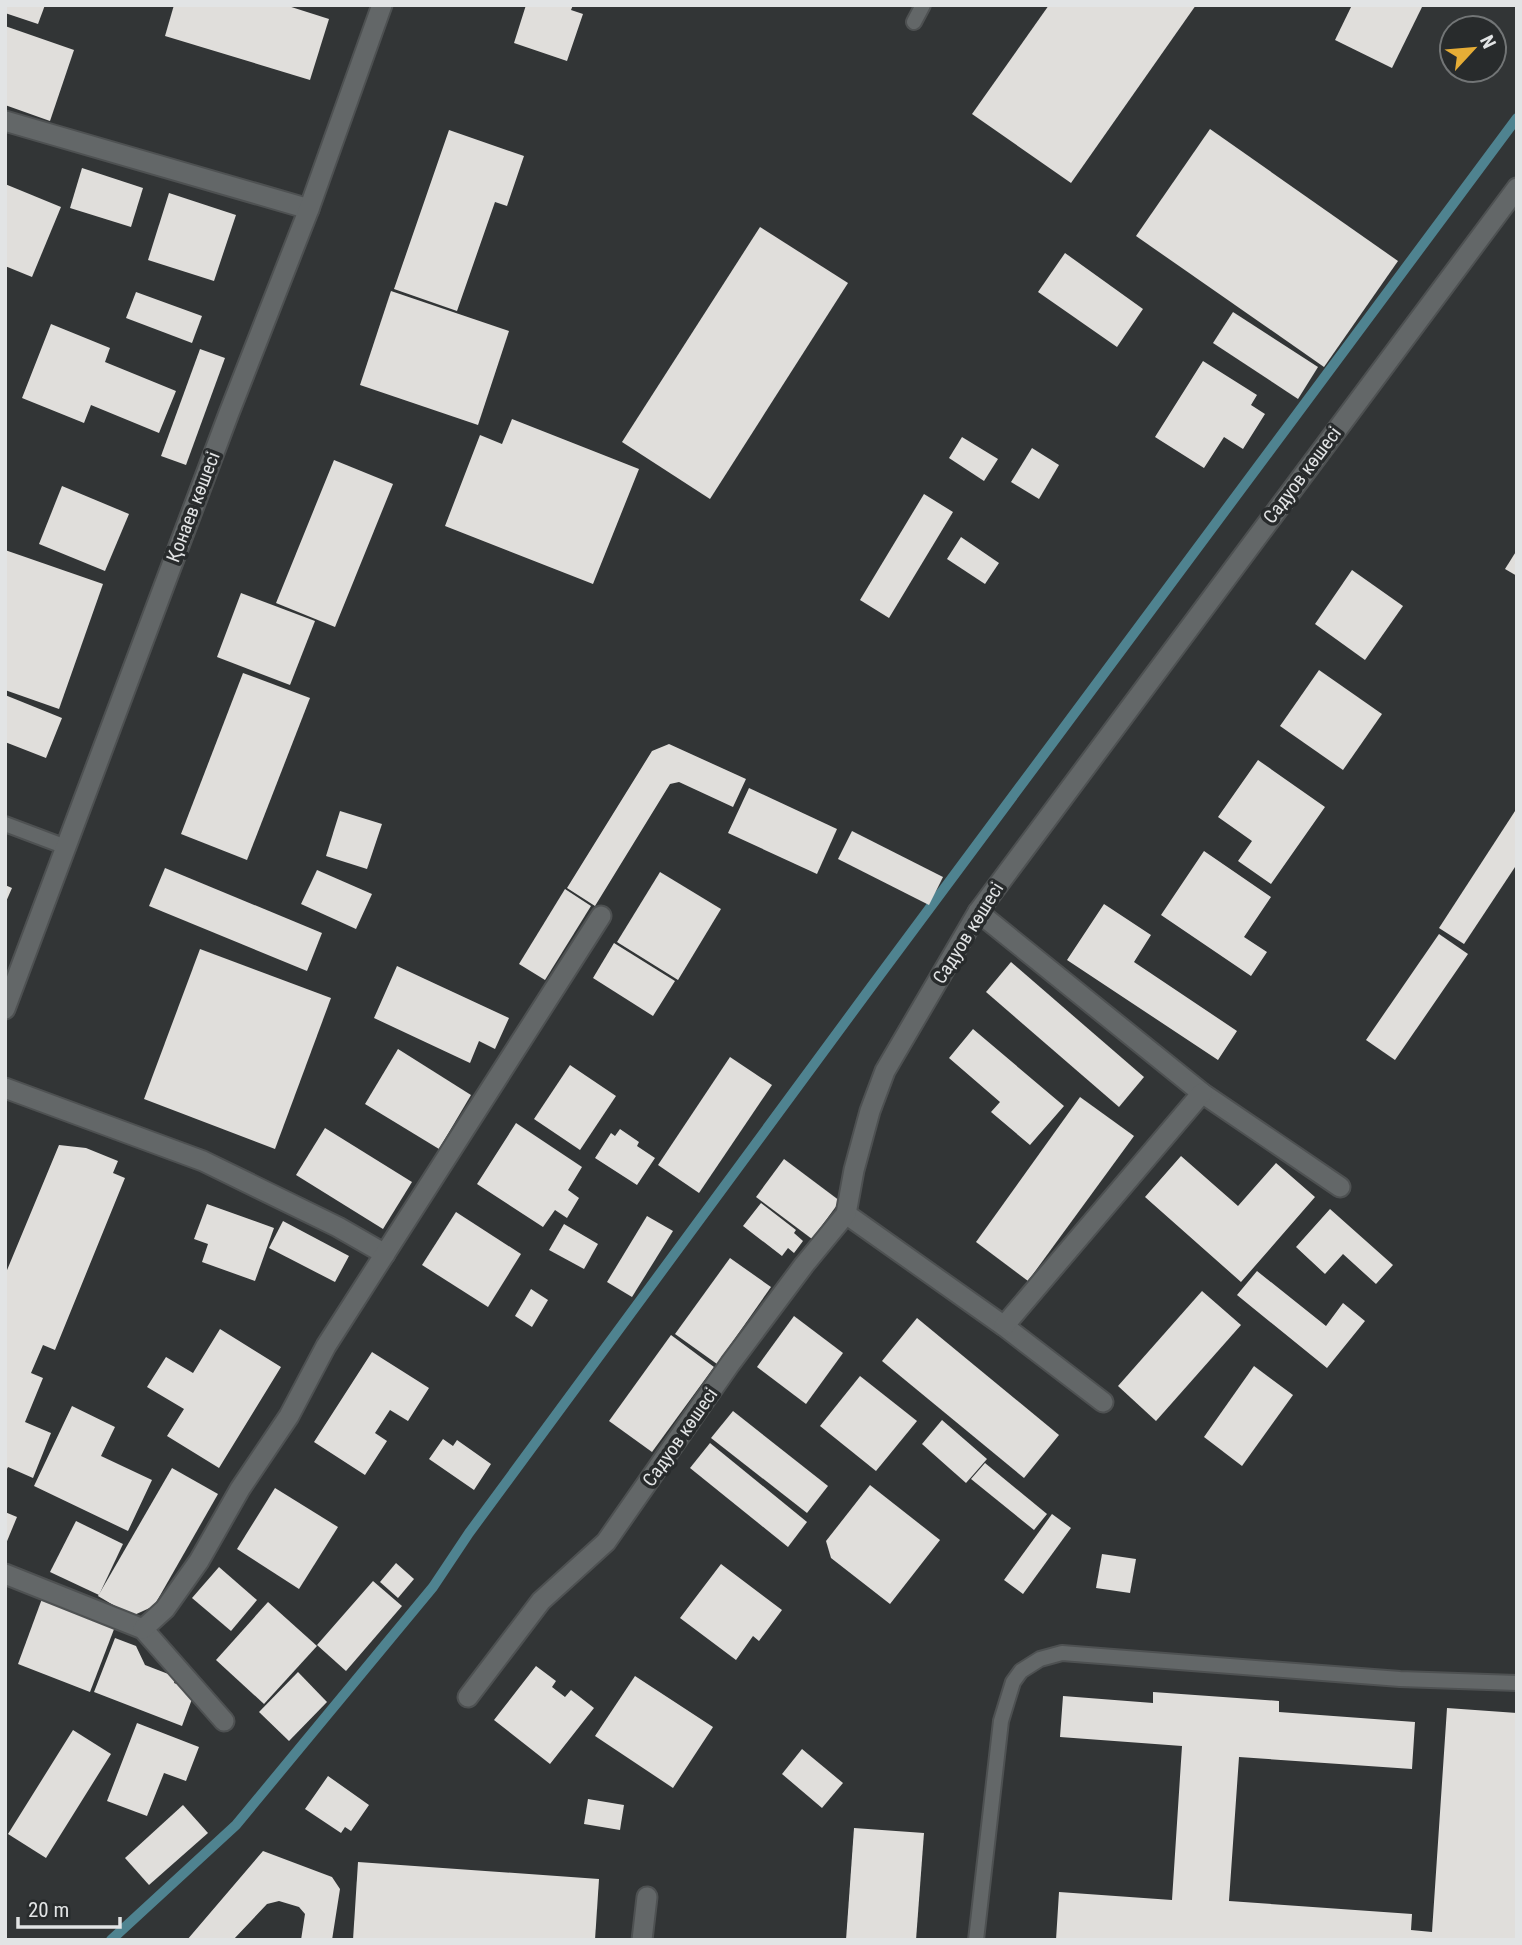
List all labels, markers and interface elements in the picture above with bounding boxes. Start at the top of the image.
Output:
north arrow [1438,14,1508,84]
text: N [1475,31,1501,52]
street label: Садуов көшесі [1258,422,1346,528]
street label: Қонаев көшесі [161,449,225,565]
street label: Садуов көшесі [928,878,1008,988]
street label: Садуов көшесі [638,1383,722,1491]
scale bar [18,1885,119,1929]
text: 20 m [28,1898,69,1922]

